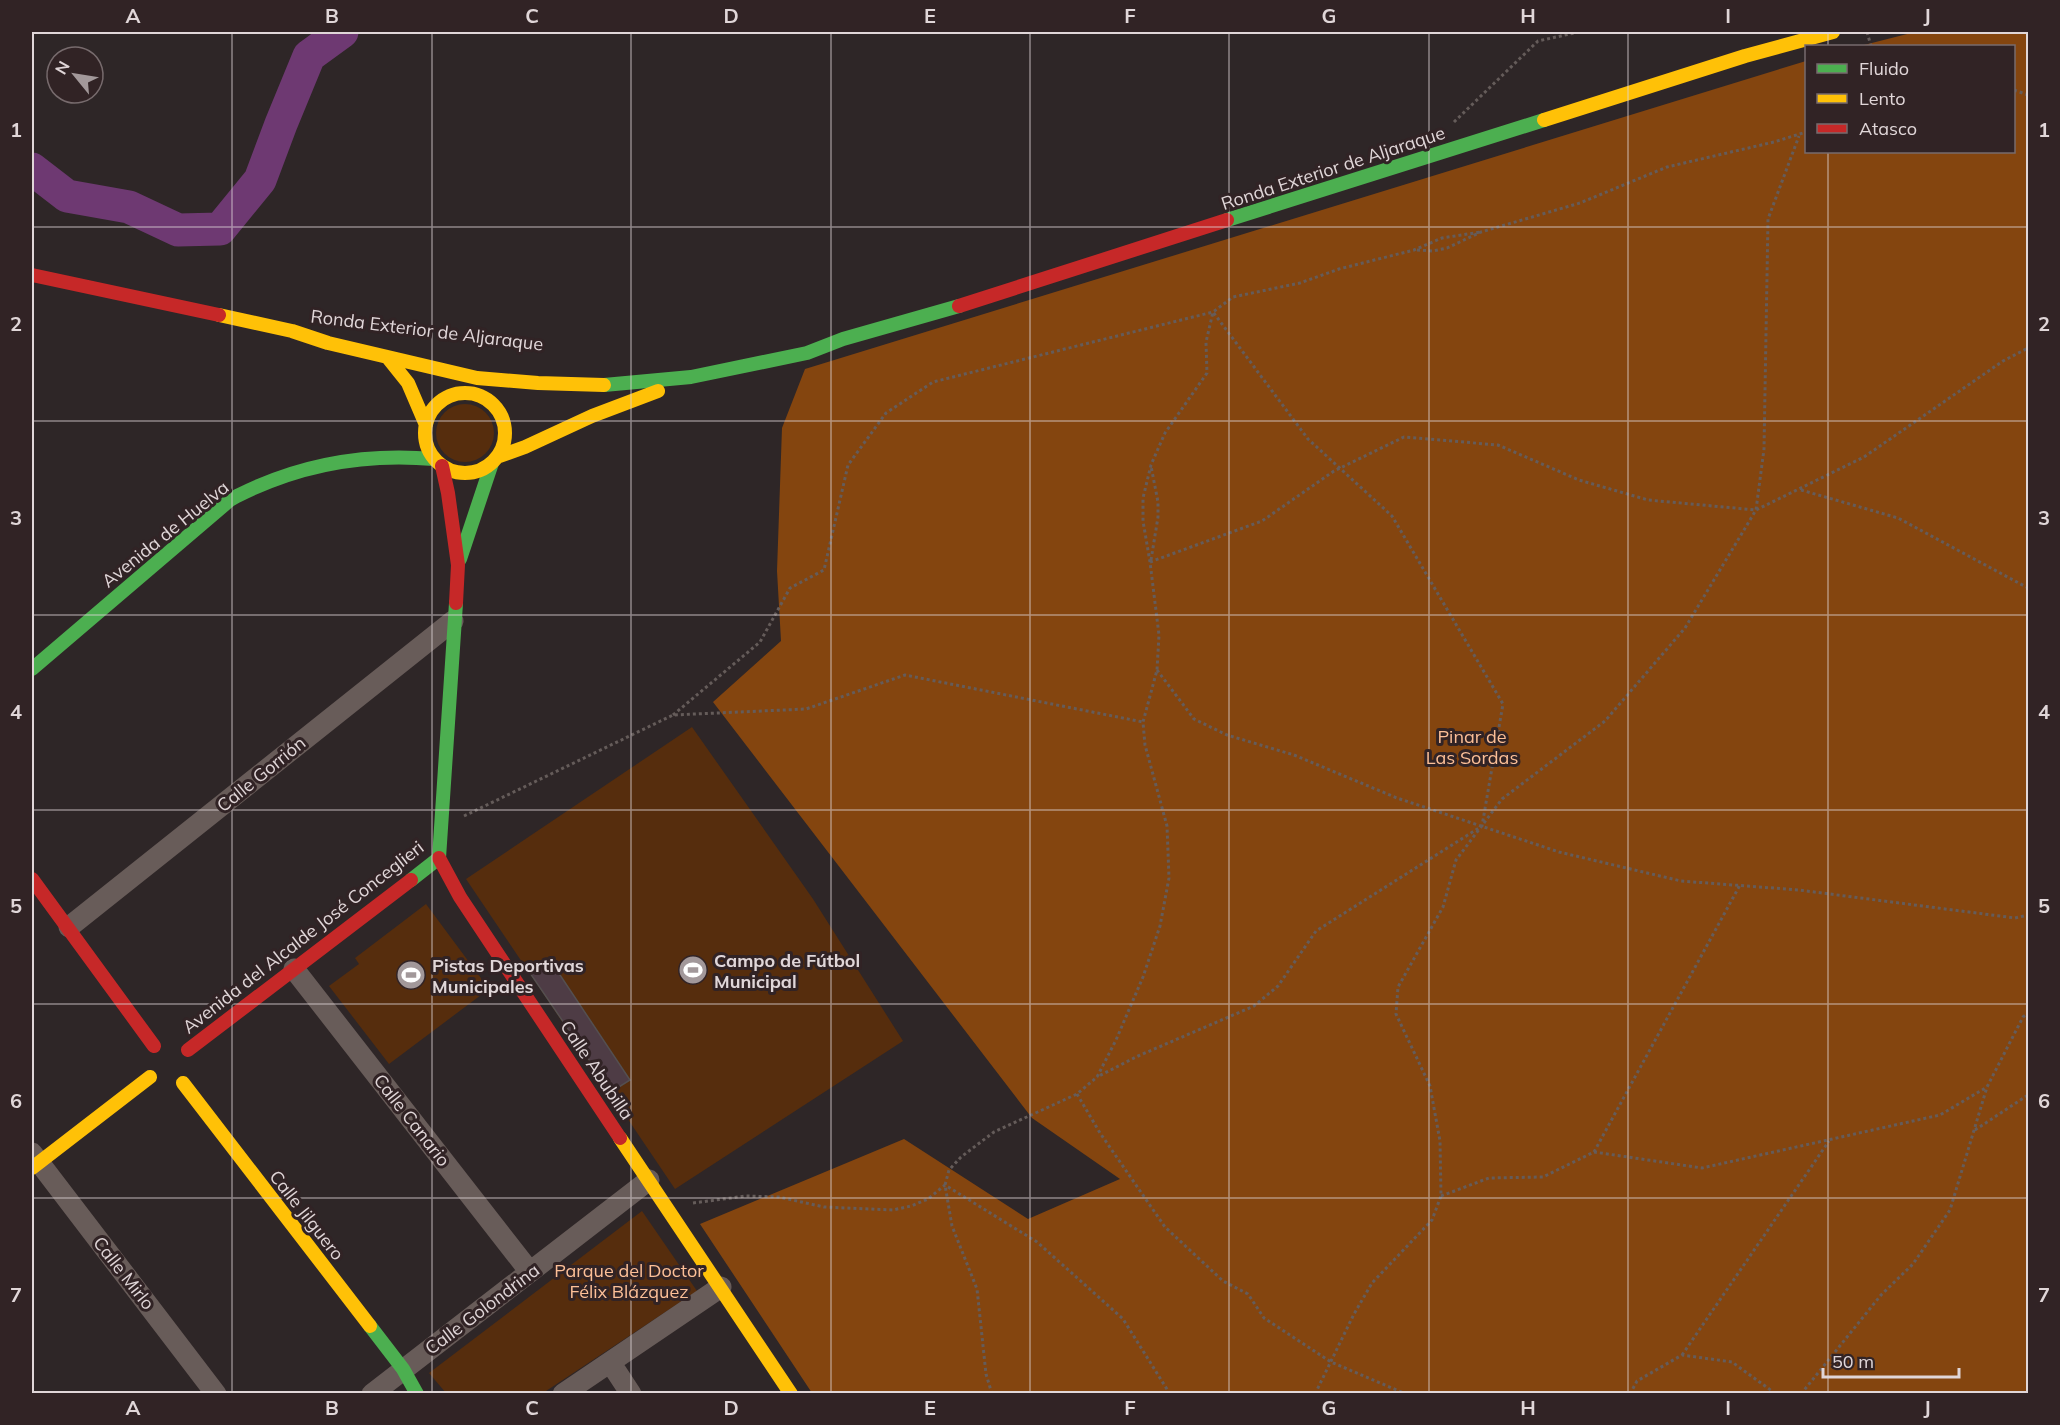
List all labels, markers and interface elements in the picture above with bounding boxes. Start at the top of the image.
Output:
text: A [126,3,141,28]
text: B [325,3,339,28]
text: C [525,3,539,28]
text: D [723,3,739,28]
text: E [924,3,936,28]
text: F [1124,3,1136,28]
text: G [1322,3,1336,28]
text: H [1520,3,1536,28]
text: I [1725,3,1731,28]
text: J [1923,3,1931,28]
north arrow [45,45,105,105]
legend [1805,45,2015,153]
text: N [50,57,74,78]
text: Fluido [1859,57,1909,80]
text: Lento [1859,87,1906,110]
text: 1 [10,117,22,142]
text: Atasco [1859,117,1917,140]
text: 1 [2038,117,2050,142]
street label: Ronda Exterior de Aljaraque [1218,121,1448,215]
street label: Ronda Exterior de Aljaraque [309,304,545,356]
text: 2 [10,311,22,336]
text: 2 [2038,311,2050,336]
street label: Avenida de Huelva [97,476,233,592]
text: 3 [10,505,22,530]
text: 3 [2038,505,2050,530]
text: 4 [10,699,22,724]
text: 4 [2038,699,2050,724]
park label: Pinar de Las Sordas [1426,725,1518,769]
street label: Calle Gorrión [212,731,310,817]
street label: Avenida del Alcalde José Conceglieri [178,836,428,1038]
text: 5 [10,893,22,918]
text: 5 [2038,893,2050,918]
place label: Campo de Fútbol Municipal [714,949,860,993]
place label: Pistas Deportivas Municipales [432,954,584,998]
sports icon: Campo de Fútbol Municipal [677,954,709,986]
sports icon: Pistas Deportivas Municipales [395,959,427,991]
street label: Calle Abubilla [555,1016,639,1124]
street label: Calle Canario [369,1069,455,1171]
text: 6 [10,1088,22,1113]
text: 6 [2038,1088,2050,1113]
street label: Calle Jilguero [265,1165,349,1265]
street label: Calle Mirlo [88,1232,160,1314]
street label: Calle Golondrina [420,1258,544,1360]
park label: Parque del Doctor Félix Blázquez [554,1259,704,1303]
text: 7 [10,1282,22,1307]
text: 7 [2038,1282,2050,1307]
scale bar [1823,1341,1960,1379]
text: 50 m [1832,1350,1874,1373]
text: A [126,1395,141,1420]
text: B [325,1395,339,1420]
text: C [525,1395,539,1420]
text: D [723,1395,739,1420]
text: E [924,1395,936,1420]
text: F [1124,1395,1136,1420]
text: G [1322,1395,1336,1420]
text: H [1520,1395,1536,1420]
text: I [1725,1395,1731,1420]
text: J [1923,1395,1931,1420]

